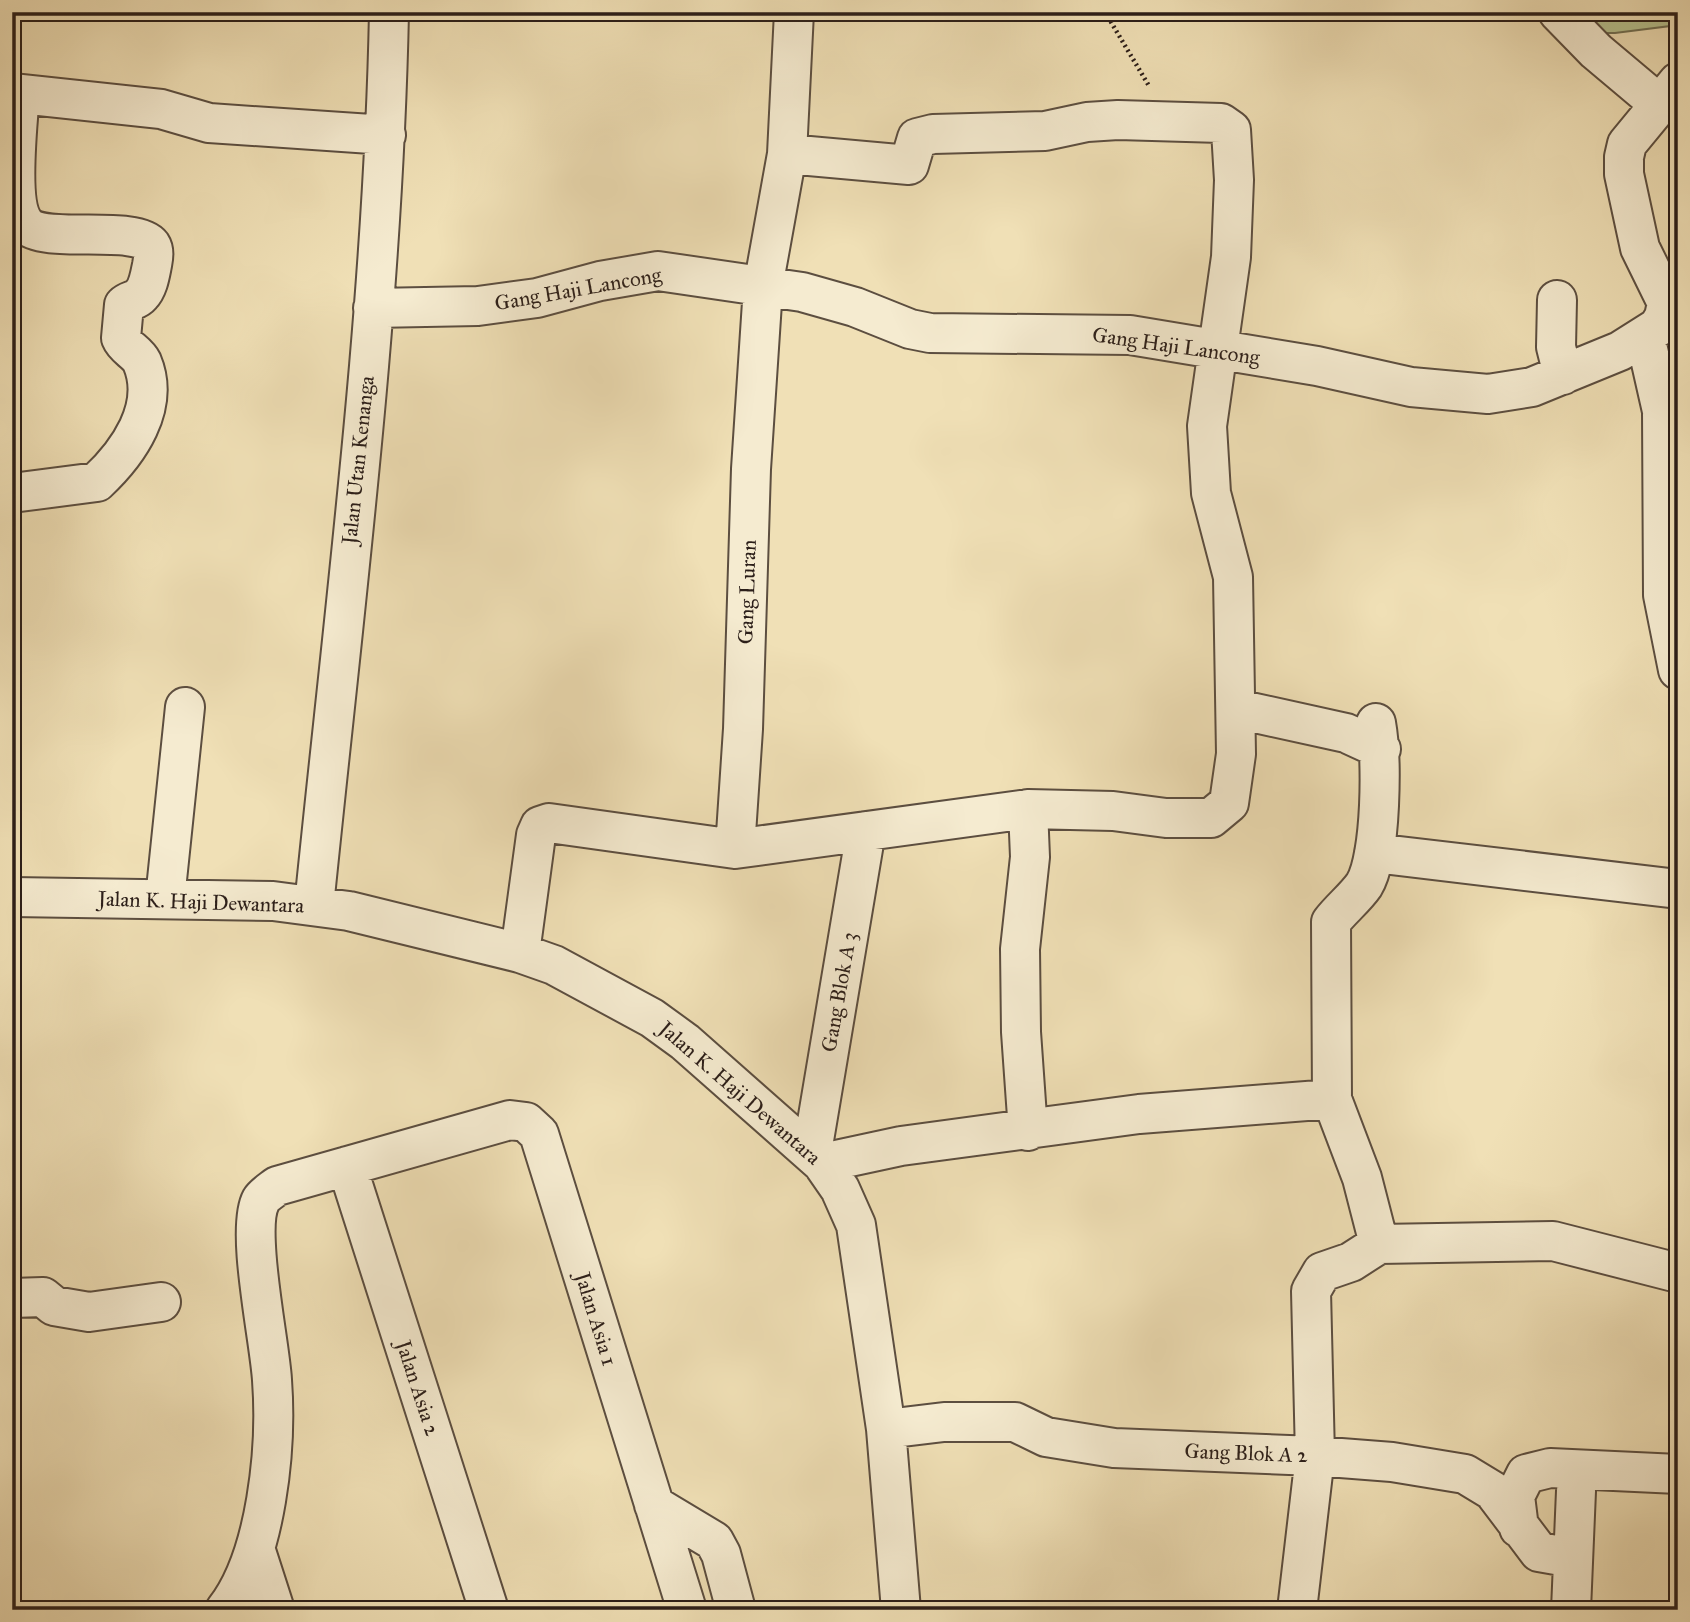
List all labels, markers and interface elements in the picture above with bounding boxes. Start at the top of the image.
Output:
street label: Gang Haji Lancong [493,262,664,316]
street label: Gang Haji Lancong [1091,321,1262,371]
street label: Jalan Utan Kenanga [336,374,380,548]
street label: Gang Luran [732,539,762,645]
street label: Jalan K. Haji Dewantara [95,885,305,919]
street label: Gang Blok A 3 [816,930,862,1054]
street label: Jalan K. Haji Dewantara [652,1014,826,1171]
street label: Jalan Asia 1 [569,1267,623,1369]
street label: Jalan Asia 2 [390,1335,446,1440]
street label: Gang Blok A 2 [1184,1438,1309,1468]

